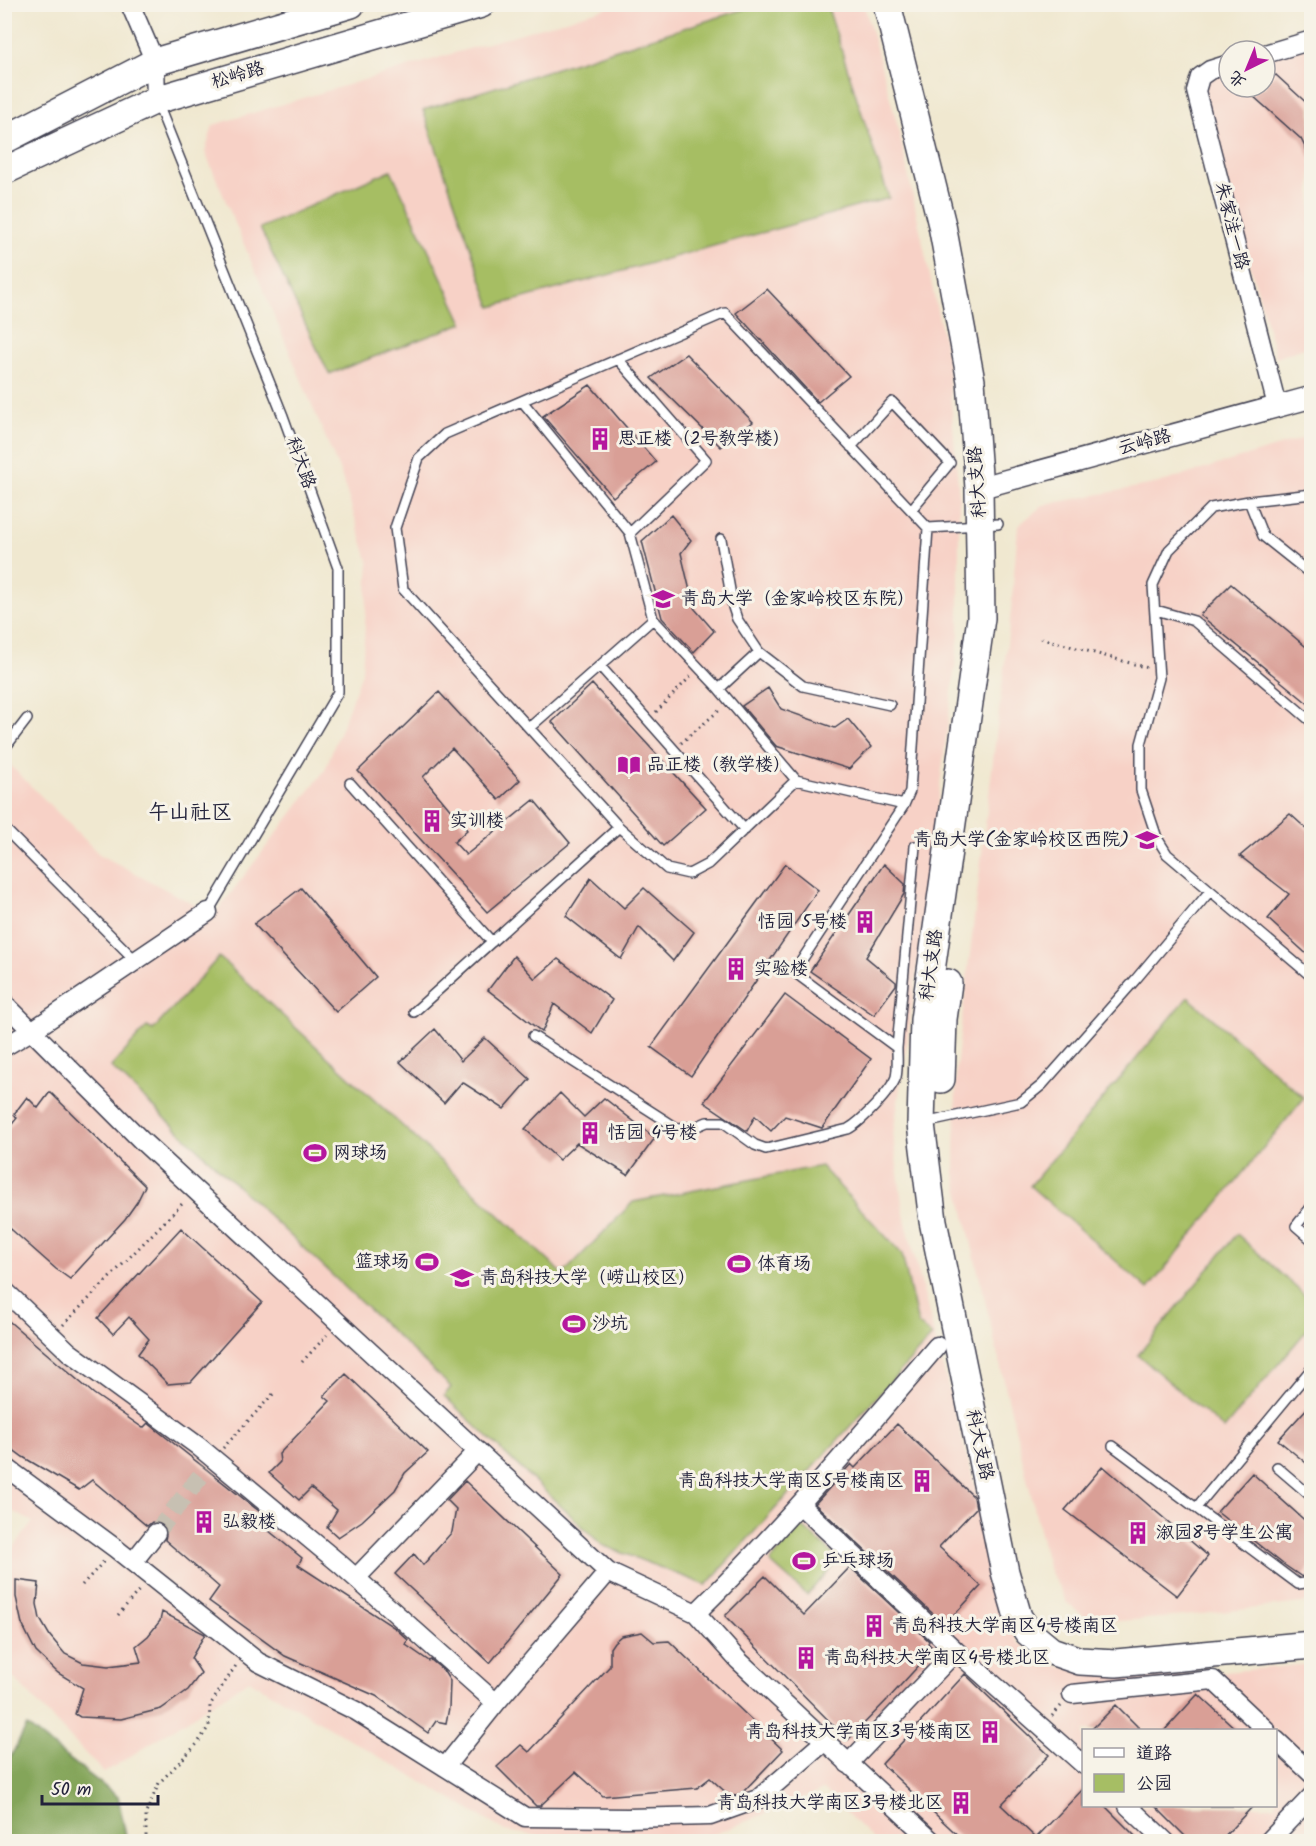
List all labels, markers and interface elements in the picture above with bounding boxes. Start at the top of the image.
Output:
north arrow [1217,39,1277,99]
street label: 松岭路 [208,55,268,97]
text: 北 [1223,64,1252,93]
street label: 朱家洼一路 [1206,179,1256,273]
street label: 云岭路 [1115,422,1175,464]
place label: 思正楼（2号教学楼） [618,425,790,454]
building icon: 思正楼（2号教学楼） [587,426,613,452]
street label: 科大路 [277,433,323,493]
street label: 科大支路 [961,445,995,519]
place label: 青岛大学（金家岭校区东院） [681,585,915,614]
school or university icon: 青岛大学（金家岭校区东院） [650,586,676,612]
place label: 品正楼（教学楼） [647,751,791,780]
library icon: 品正楼（教学楼） [616,752,642,778]
district label: 午山社区 [148,797,232,830]
place label: 实训楼 [450,807,504,836]
building icon: 实训楼 [419,808,445,834]
place label: 青岛大学(金家岭校区西院) [913,826,1129,855]
school or university icon: 青岛大学(金家岭校区西院) [1134,827,1160,853]
place label: 恬园 5号楼 [758,908,847,937]
building icon: 恬园 5号楼 [852,909,878,935]
street label: 科大支路 [913,927,951,1003]
place label: 实验楼 [754,955,808,984]
building icon: 实验楼 [723,956,749,982]
place label: 恬园 4号楼 [608,1119,697,1148]
building icon: 恬园 4号楼 [577,1120,603,1146]
place label: 网球场 [333,1139,387,1168]
sports icon: 网球场 [302,1140,328,1166]
place label: 篮球场 [355,1248,409,1277]
sports icon: 篮球场 [414,1249,440,1275]
place label: 体育场 [757,1250,811,1279]
sports icon: 体育场 [726,1251,752,1277]
place label: 青岛科技大学（崂山校区） [480,1264,696,1293]
school or university icon: 青岛科技大学（崂山校区） [449,1265,475,1291]
place label: 沙坑 [592,1310,628,1339]
sports icon: 沙坑 [561,1311,587,1337]
street label: 科大支路 [957,1407,1001,1483]
place label: 青岛科技大学南区5号楼南区 [678,1467,904,1496]
building icon: 青岛科技大学南区5号楼南区 [909,1468,935,1494]
place label: 弘毅楼 [222,1508,276,1537]
building icon: 弘毅楼 [191,1509,217,1535]
place label: 溆园8号学生公寓 [1156,1519,1293,1548]
building icon: 溆园8号学生公寓 [1125,1520,1151,1546]
place label: 乒乓球场 [822,1547,894,1576]
sports icon: 乒乓球场 [791,1548,817,1574]
place label: 青岛科技大学南区4号楼南区 [892,1612,1118,1641]
building icon: 青岛科技大学南区4号楼南区 [861,1613,887,1639]
place label: 青岛科技大学南区4号楼北区 [824,1644,1050,1673]
building icon: 青岛科技大学南区4号楼北区 [793,1645,819,1671]
place label: 青岛科技大学南区3号楼南区 [746,1718,972,1747]
building icon: 青岛科技大学南区3号楼南区 [977,1719,1003,1745]
legend [1082,1729,1277,1807]
text: 道路 [1136,1740,1172,1769]
scale bar [42,1768,158,1806]
text: 公园 [1136,1770,1172,1799]
text: 50 m [51,1776,91,1805]
place label: 青岛科技大学南区3号楼北区 [717,1789,943,1818]
building icon: 青岛科技大学南区3号楼北区 [948,1790,974,1816]

